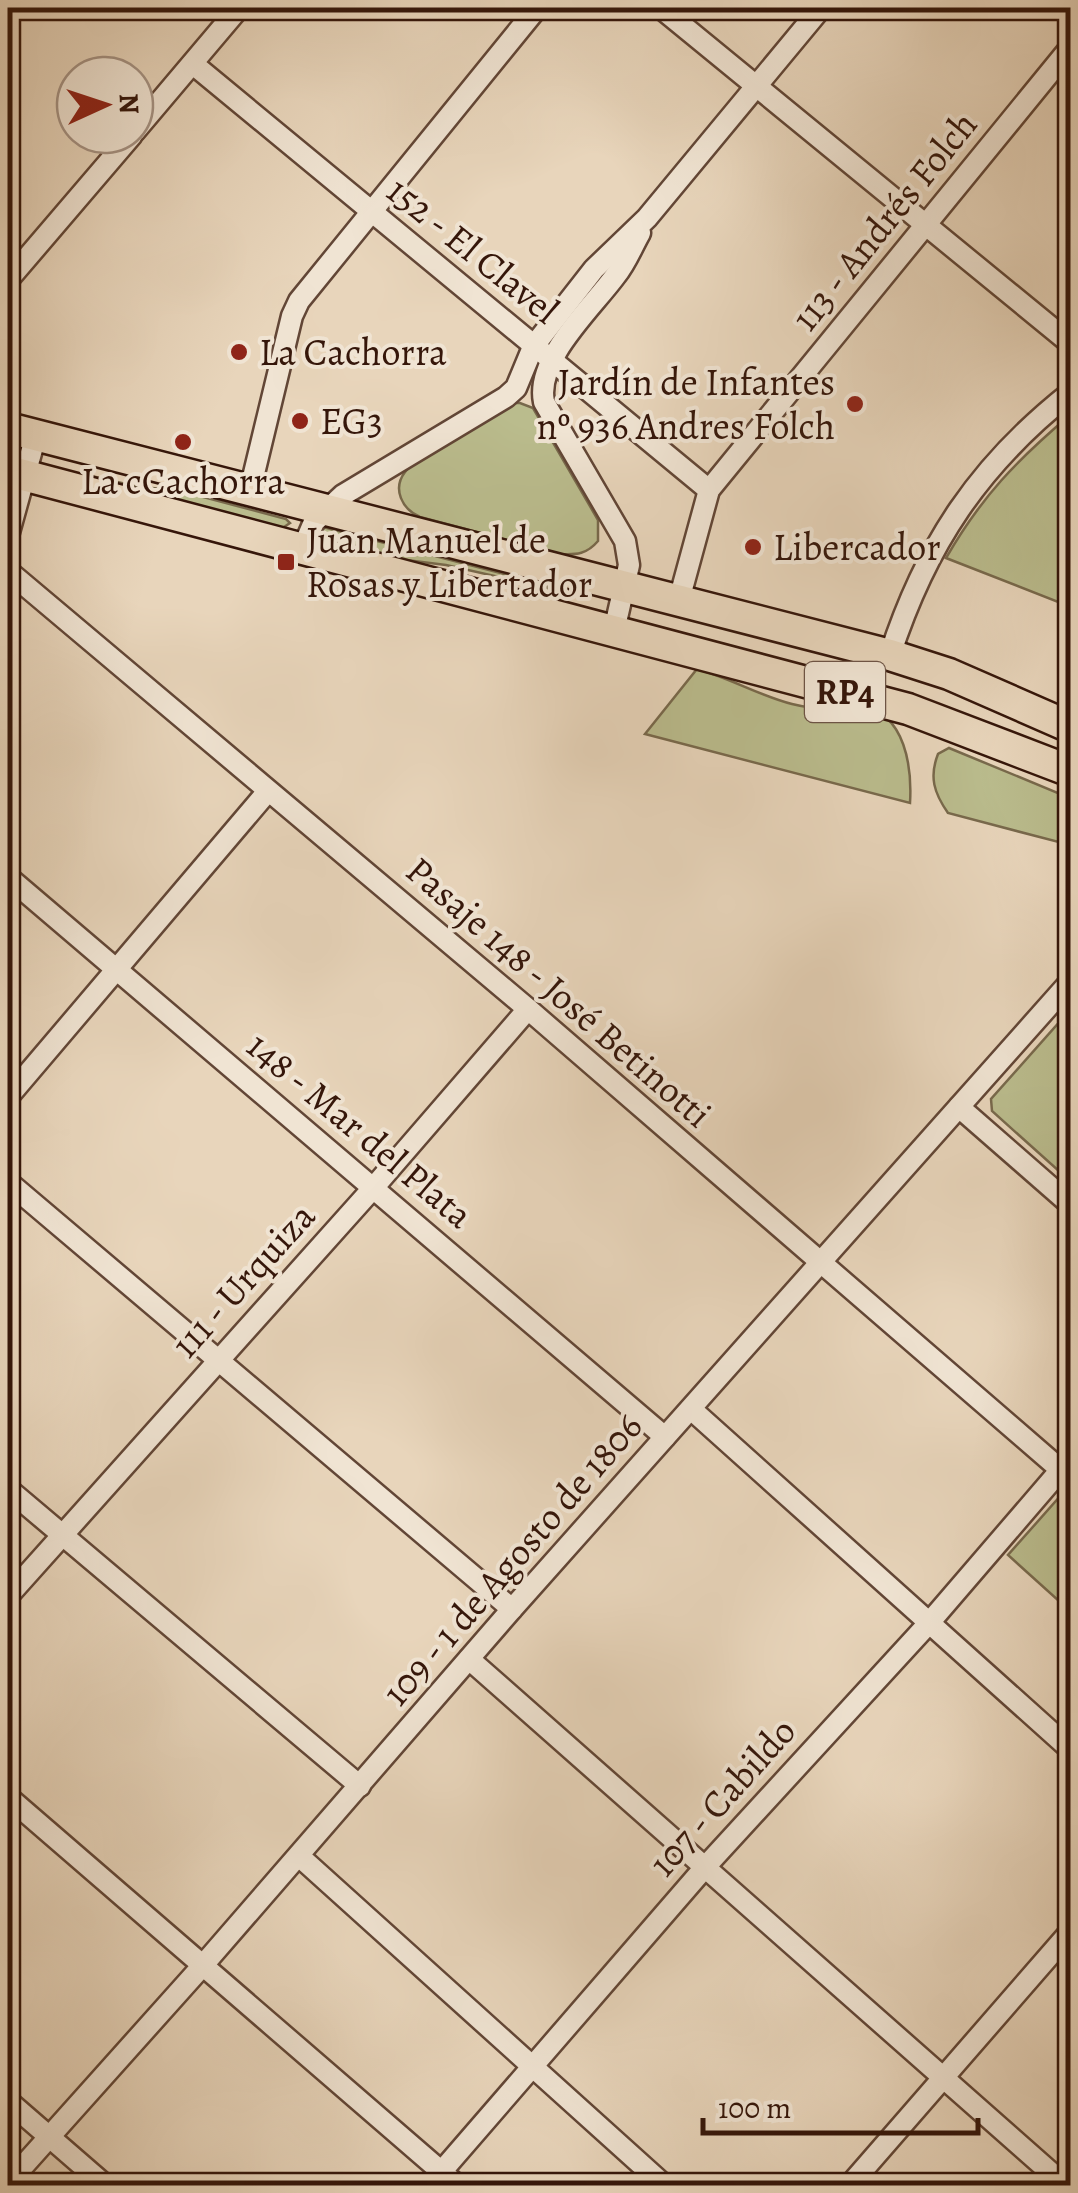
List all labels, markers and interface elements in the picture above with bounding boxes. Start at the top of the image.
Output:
north arrow [55,55,155,155]
text: N [109,93,148,115]
street label: 113 - Andrés Folch [779,100,989,342]
street label: 152 - El Clavel [376,165,570,335]
place label: La Cachorra [259,326,447,378]
marker: La Cachorra [228,341,250,363]
place label: Jardín de Infantes nº 936 Andres Folch [537,356,835,452]
marker: Jardín de Infantes nº 936 Andres Folch [844,393,866,415]
place label: EG3 [320,395,383,447]
marker: EG3 [289,410,311,432]
marker: La cCachorra [172,431,194,453]
place label: La cCachorra [81,455,285,507]
place label: Juan Manuel de Rosas y Libertador [306,514,592,610]
place label: Libercador [773,521,941,573]
marker: Libercador [742,536,764,558]
marker: Juan Manuel de Rosas y Libertador [275,551,297,573]
road number: RP4 [805,662,885,722]
street label: Pasaje 148 - José Betinotti [395,845,723,1139]
street label: 148 - Mar del Plata [236,1020,484,1240]
street label: 111 - Urquiza [159,1191,327,1369]
street label: 109 - 1 de Agosto de 1806 [370,1401,654,1717]
street label: 107 - Cabildo [637,1706,807,1888]
scale bar [703,2073,978,2135]
text: 100 m [718,2088,791,2128]

